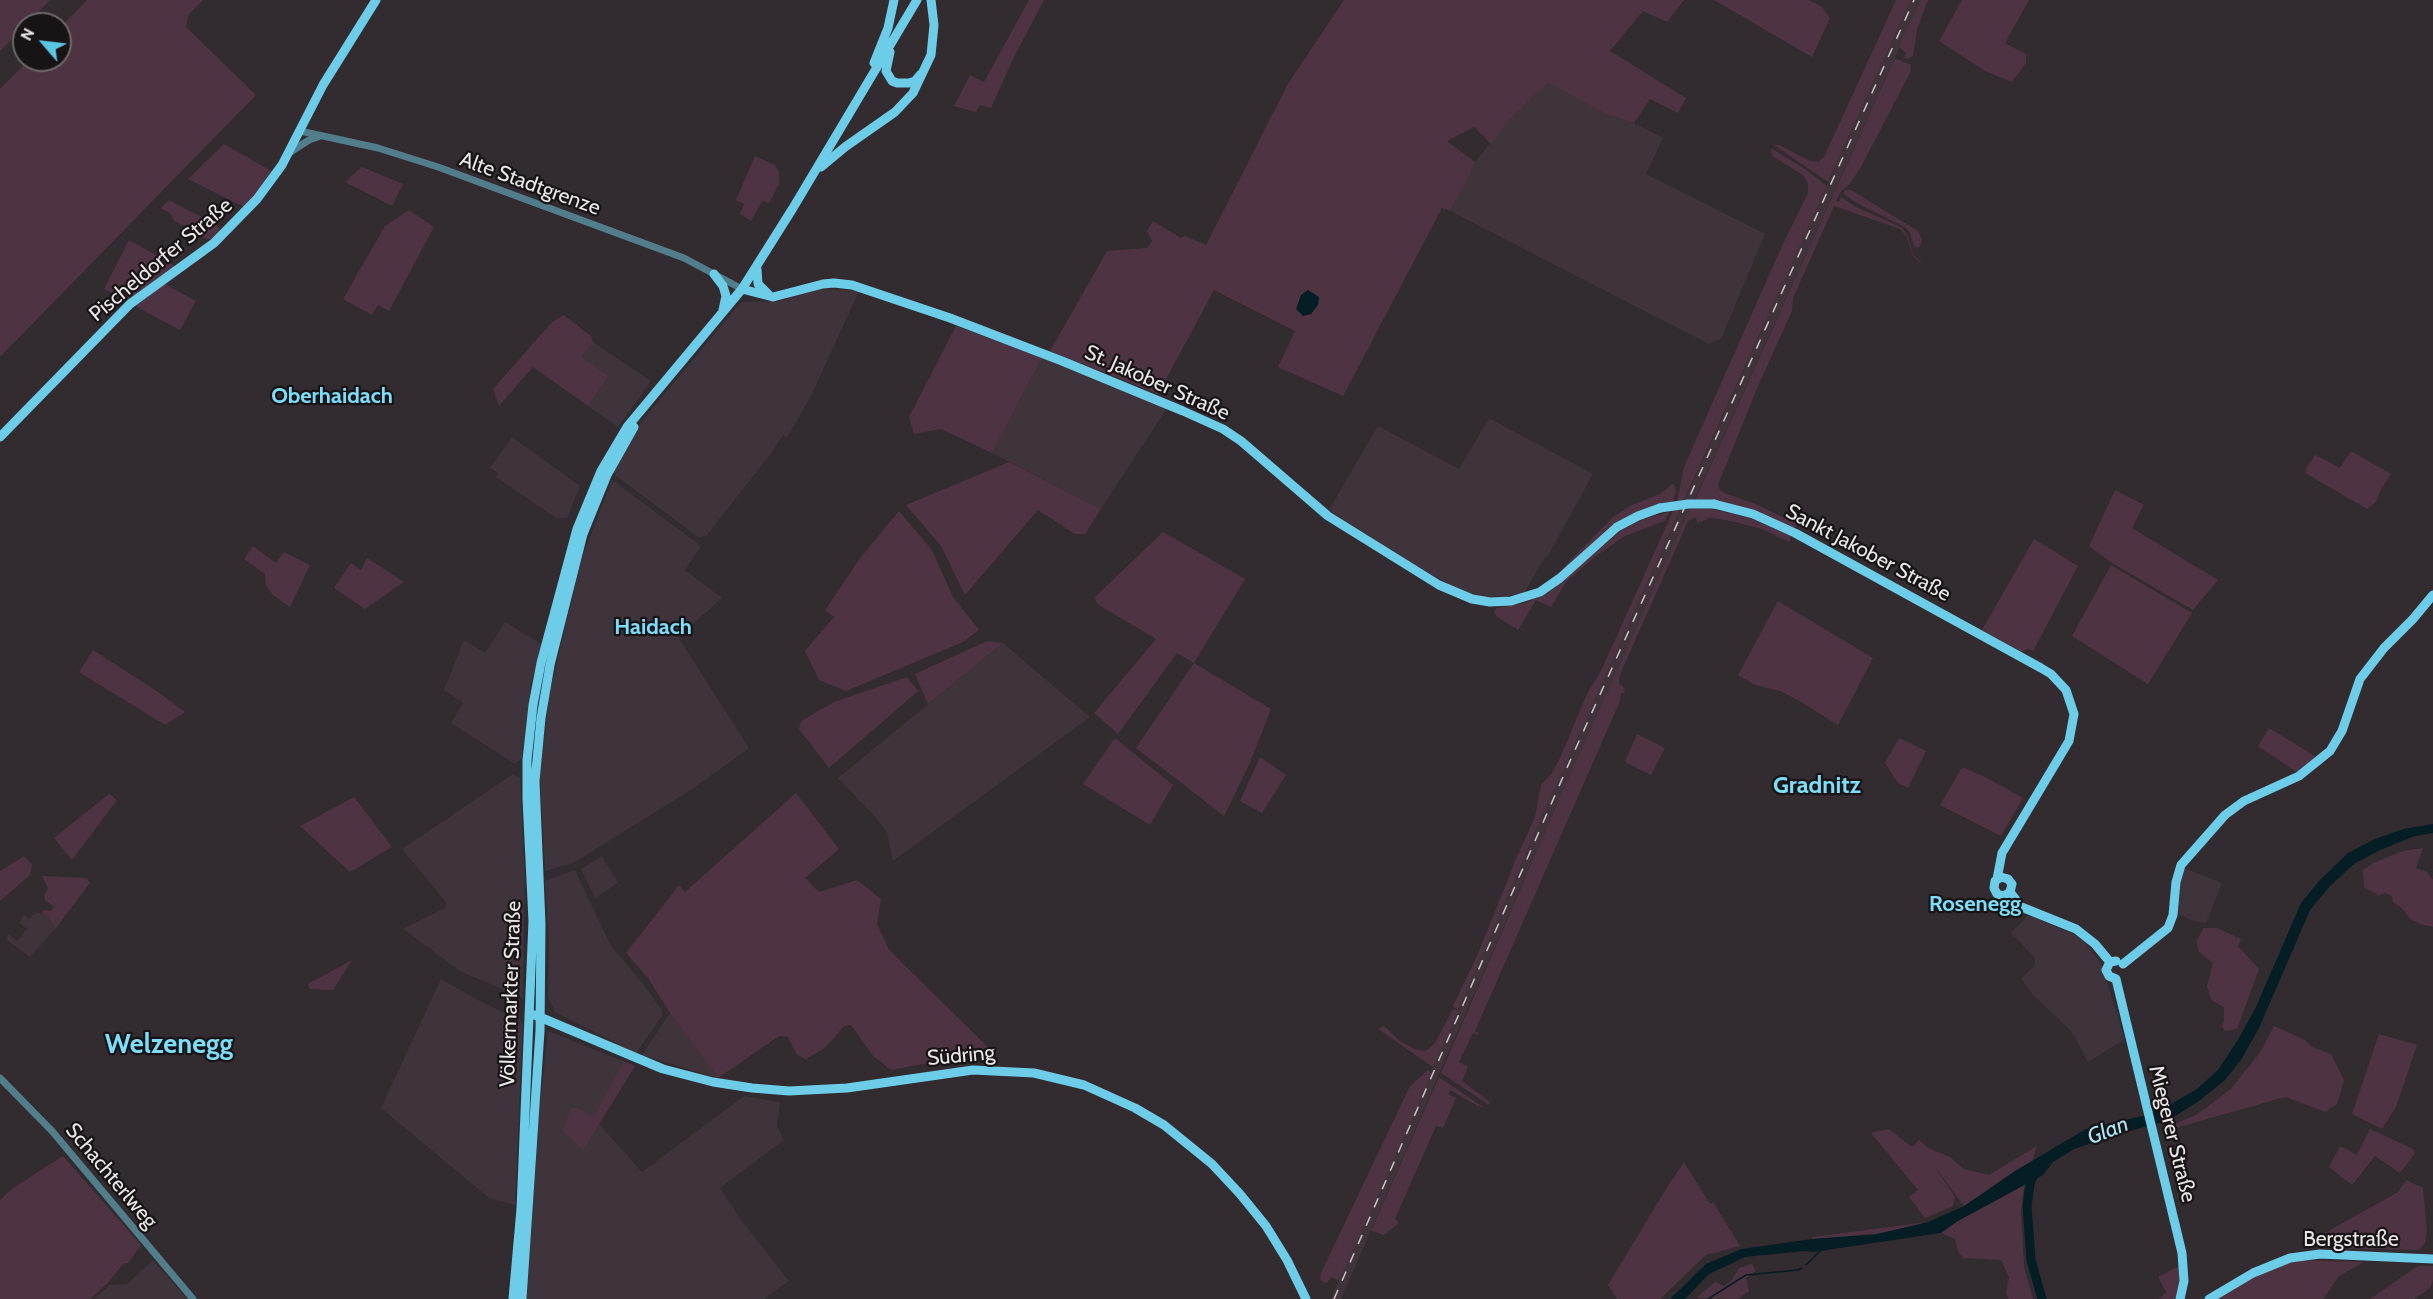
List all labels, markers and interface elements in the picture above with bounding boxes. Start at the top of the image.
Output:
north arrow [12,12,72,72]
text: N [16,25,38,44]
street label: Alte Stadtgrenze [456,147,604,221]
street label: Pischeldorfer Straße [84,193,238,327]
street label: St. Jakober Straße [1081,340,1233,426]
district label: Oberhaidach [271,384,393,410]
street label: Sankt Jakober Straße [1781,499,1955,607]
district label: Haidach [614,615,692,641]
district label: Gradnitz [1773,772,1861,800]
district label: Rosenegg [1929,892,2021,918]
street label: Völkermarkter Straße [495,900,527,1088]
district label: Welzenegg [105,1029,233,1061]
street label: Südring [926,1040,996,1072]
street label: Miegerer Straße [2143,1063,2201,1205]
water label: Glan [2084,1111,2132,1151]
street label: Schachterlweg [60,1118,162,1234]
street label: Bergstraße [2303,1227,2399,1253]

